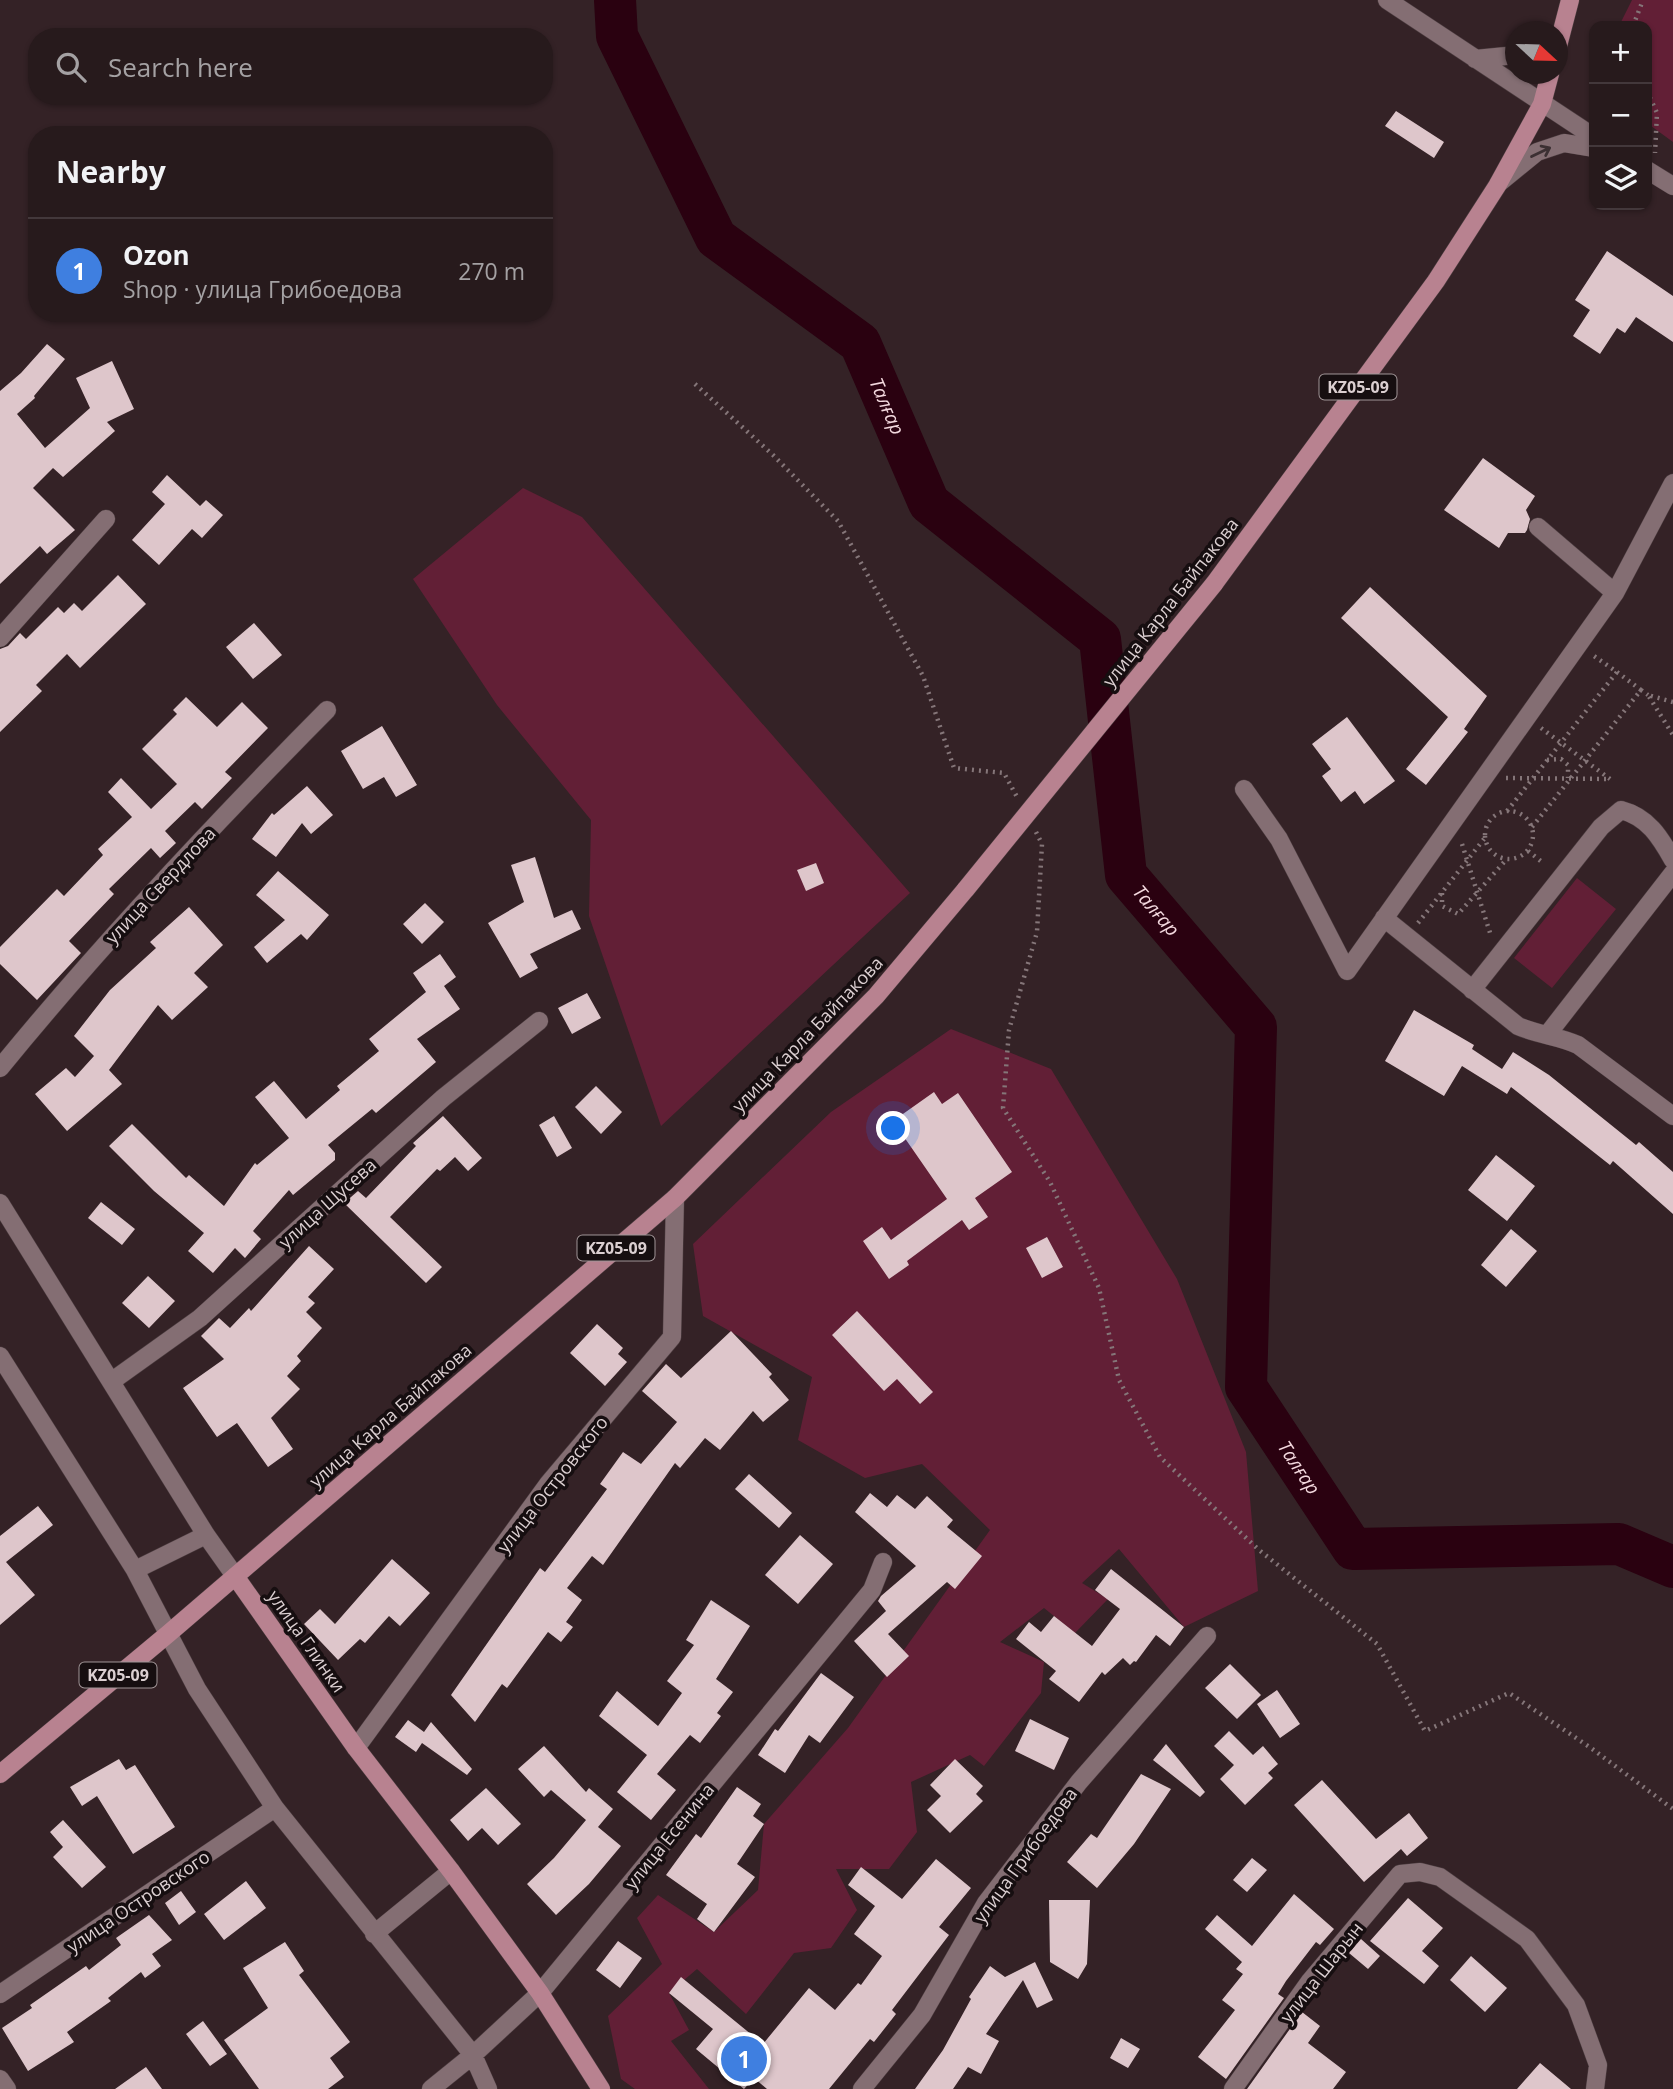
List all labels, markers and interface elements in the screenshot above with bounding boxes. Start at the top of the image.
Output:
north arrow [1505,21,1568,84]
map controls [1589,21,1652,210]
button: + [1589,21,1652,84]
search box [28,28,553,105]
icon: search [52,48,90,86]
text: Search here [108,49,253,85]
button: − [1589,84,1652,147]
one-way arrow [1530,145,1551,158]
button: layers [1589,147,1652,210]
text: Nearby [56,151,166,192]
text: Ozon [123,237,190,273]
text: 1 [72,255,86,287]
text: 270 m [458,255,525,287]
text: Shop · улица Грибоедова [123,273,402,305]
water label: Талғар [864,374,911,439]
road number: KZ05-09 [1320,374,1396,400]
street label: улица Карла Байпакова [1097,513,1243,691]
street label: улица Свердлова [100,821,220,949]
water label: Талғар [1127,879,1186,942]
street label: улица Карла Байпакова [726,951,888,1117]
your location [876,1111,910,1145]
street label: улица Щусева [273,1153,381,1253]
road number: KZ05-09 [578,1236,654,1260]
street label: улица Карла Байпакова [304,1338,476,1492]
street label: улица Островского [491,1411,613,1557]
water label: Талғар [1272,1435,1326,1500]
street label: улица Глинки [263,1585,351,1697]
road number: KZ05-09 [80,1662,156,1688]
street label: улица Есенина [619,1778,719,1894]
street label: улица Грибоедова [968,1783,1082,1927]
street label: улица Островского [62,1844,214,1958]
street label: улица Шарын [1274,1917,1368,2027]
pin: 1 [721,2033,767,2085]

